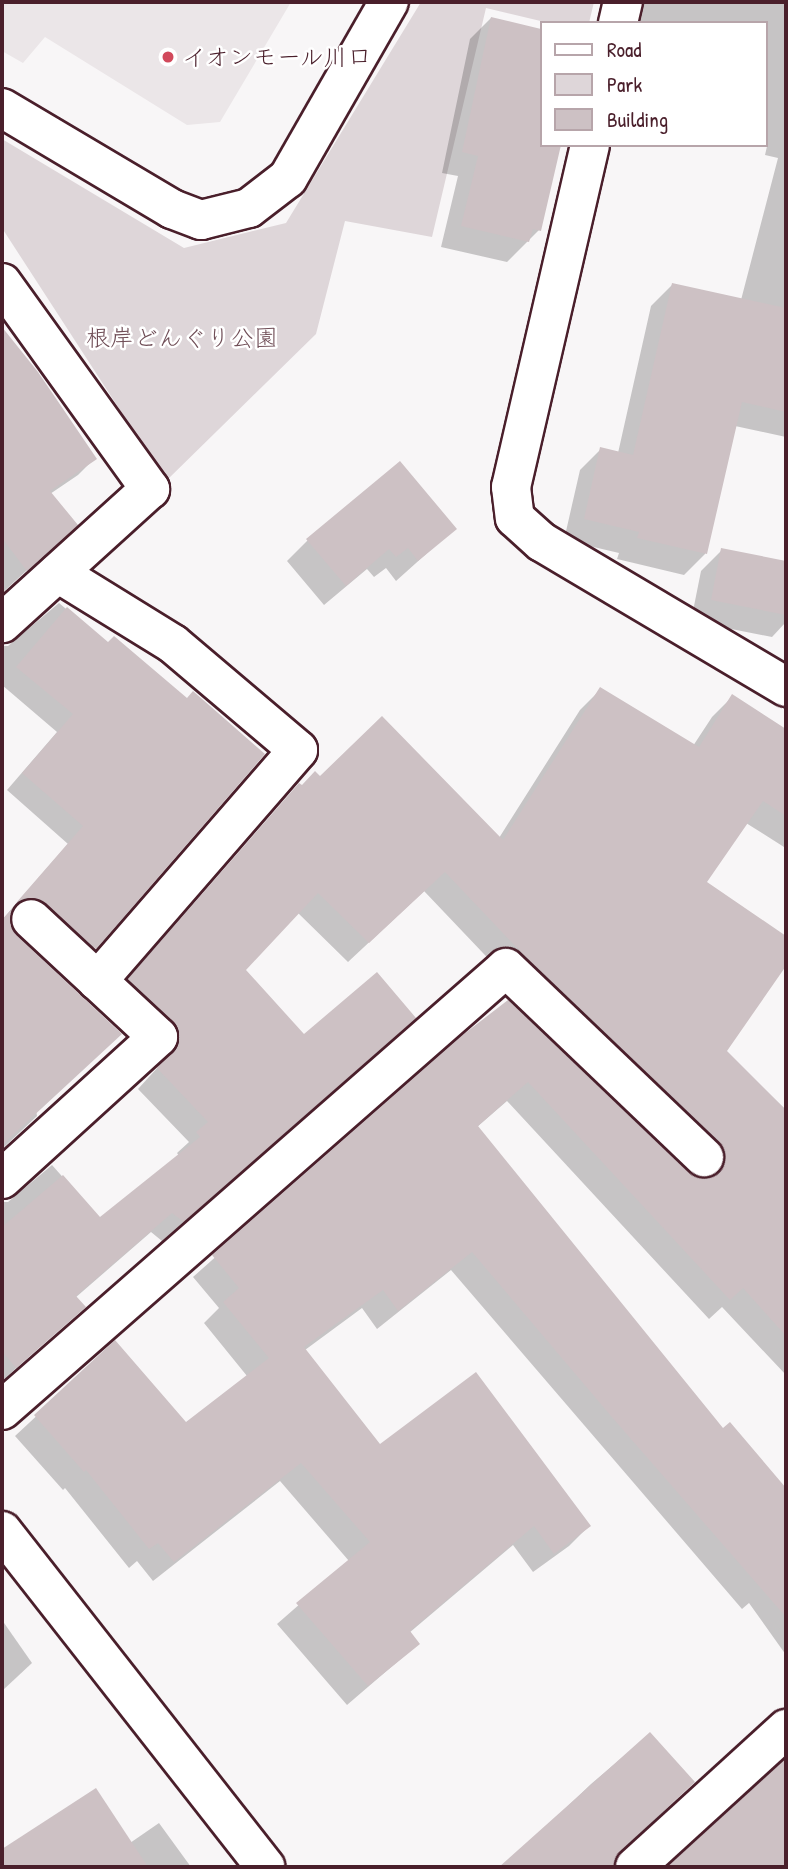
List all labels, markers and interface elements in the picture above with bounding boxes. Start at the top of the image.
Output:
legend [540,21,767,147]
text: Road [607,35,641,64]
place label: イオンモール川口 [182,43,374,71]
marker: イオンモール川口 [160,49,176,65]
text: Park [607,70,642,99]
text: Building [607,105,668,134]
park label: 根岸どんぐり公園 [86,324,278,352]

